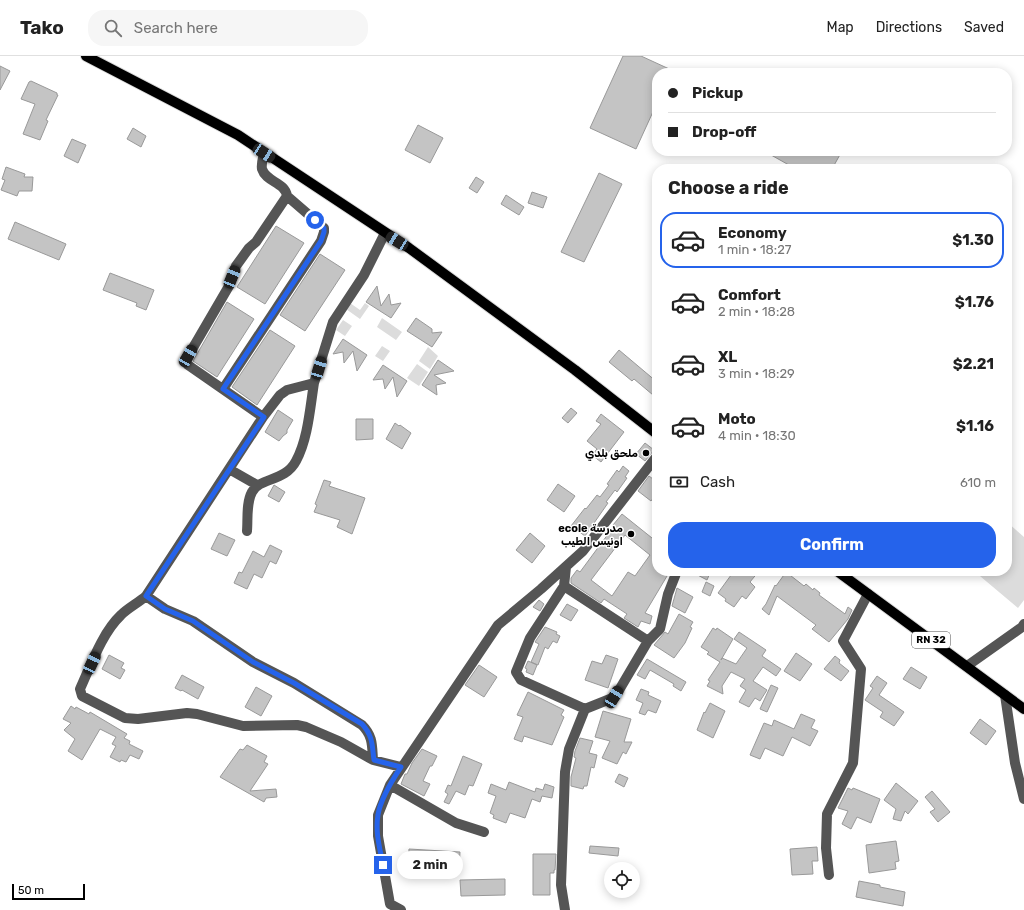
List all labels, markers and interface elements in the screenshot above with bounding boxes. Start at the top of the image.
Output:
search box [88,10,368,46]
text: Tako [20,16,64,39]
icon: search [102,17,124,39]
text: Search here [134,19,218,37]
text: Map [827,19,854,36]
text: Directions [876,19,942,36]
text: Saved [964,19,1004,36]
text: Pickup [692,84,743,102]
text: Drop-off [692,123,756,141]
car [251,141,277,165]
text: Choose a ride [668,177,789,199]
route start [306,211,324,229]
icon: car [670,222,706,258]
text: Economy [718,224,787,242]
car [384,230,410,252]
text: $1.30 [952,231,994,249]
text: 1 min · 18:27 [718,242,791,257]
car [222,264,242,290]
icon: car [670,284,706,320]
text: Comfort [718,286,781,304]
text: $1.76 [955,293,994,311]
text: 2 min · 18:28 [718,304,795,319]
car [177,343,199,369]
icon: car [670,346,706,382]
text: XL [718,348,737,366]
car [310,355,328,381]
text: $2.21 [953,355,994,373]
text: 3 min · 18:29 [718,366,795,381]
icon: car [670,408,706,444]
text: Moto [718,410,756,428]
text: $1.16 [956,417,994,435]
text: 4 min · 18:30 [718,428,796,443]
place label: ملحق بلدي [585,447,638,461]
marker: ملحق بلدي [641,448,651,458]
icon: cash [668,471,690,493]
text: Cash [700,473,735,491]
text: 610 m [960,475,996,490]
place label: ecole مدرسة اونيس الطيب [558,522,623,548]
button: Confirm [668,522,996,568]
marker: ecole مدرسة اونيس الطيب [626,529,636,539]
road number: RN 32 [912,632,950,648]
car [81,650,103,676]
car [603,684,625,710]
callout: 2 min [397,851,463,879]
route end [374,856,392,874]
text: 2 min [412,857,448,872]
map controls [604,862,640,898]
button: locate [604,862,640,898]
scale bar [12,882,85,901]
text: 50 m [18,884,44,897]

